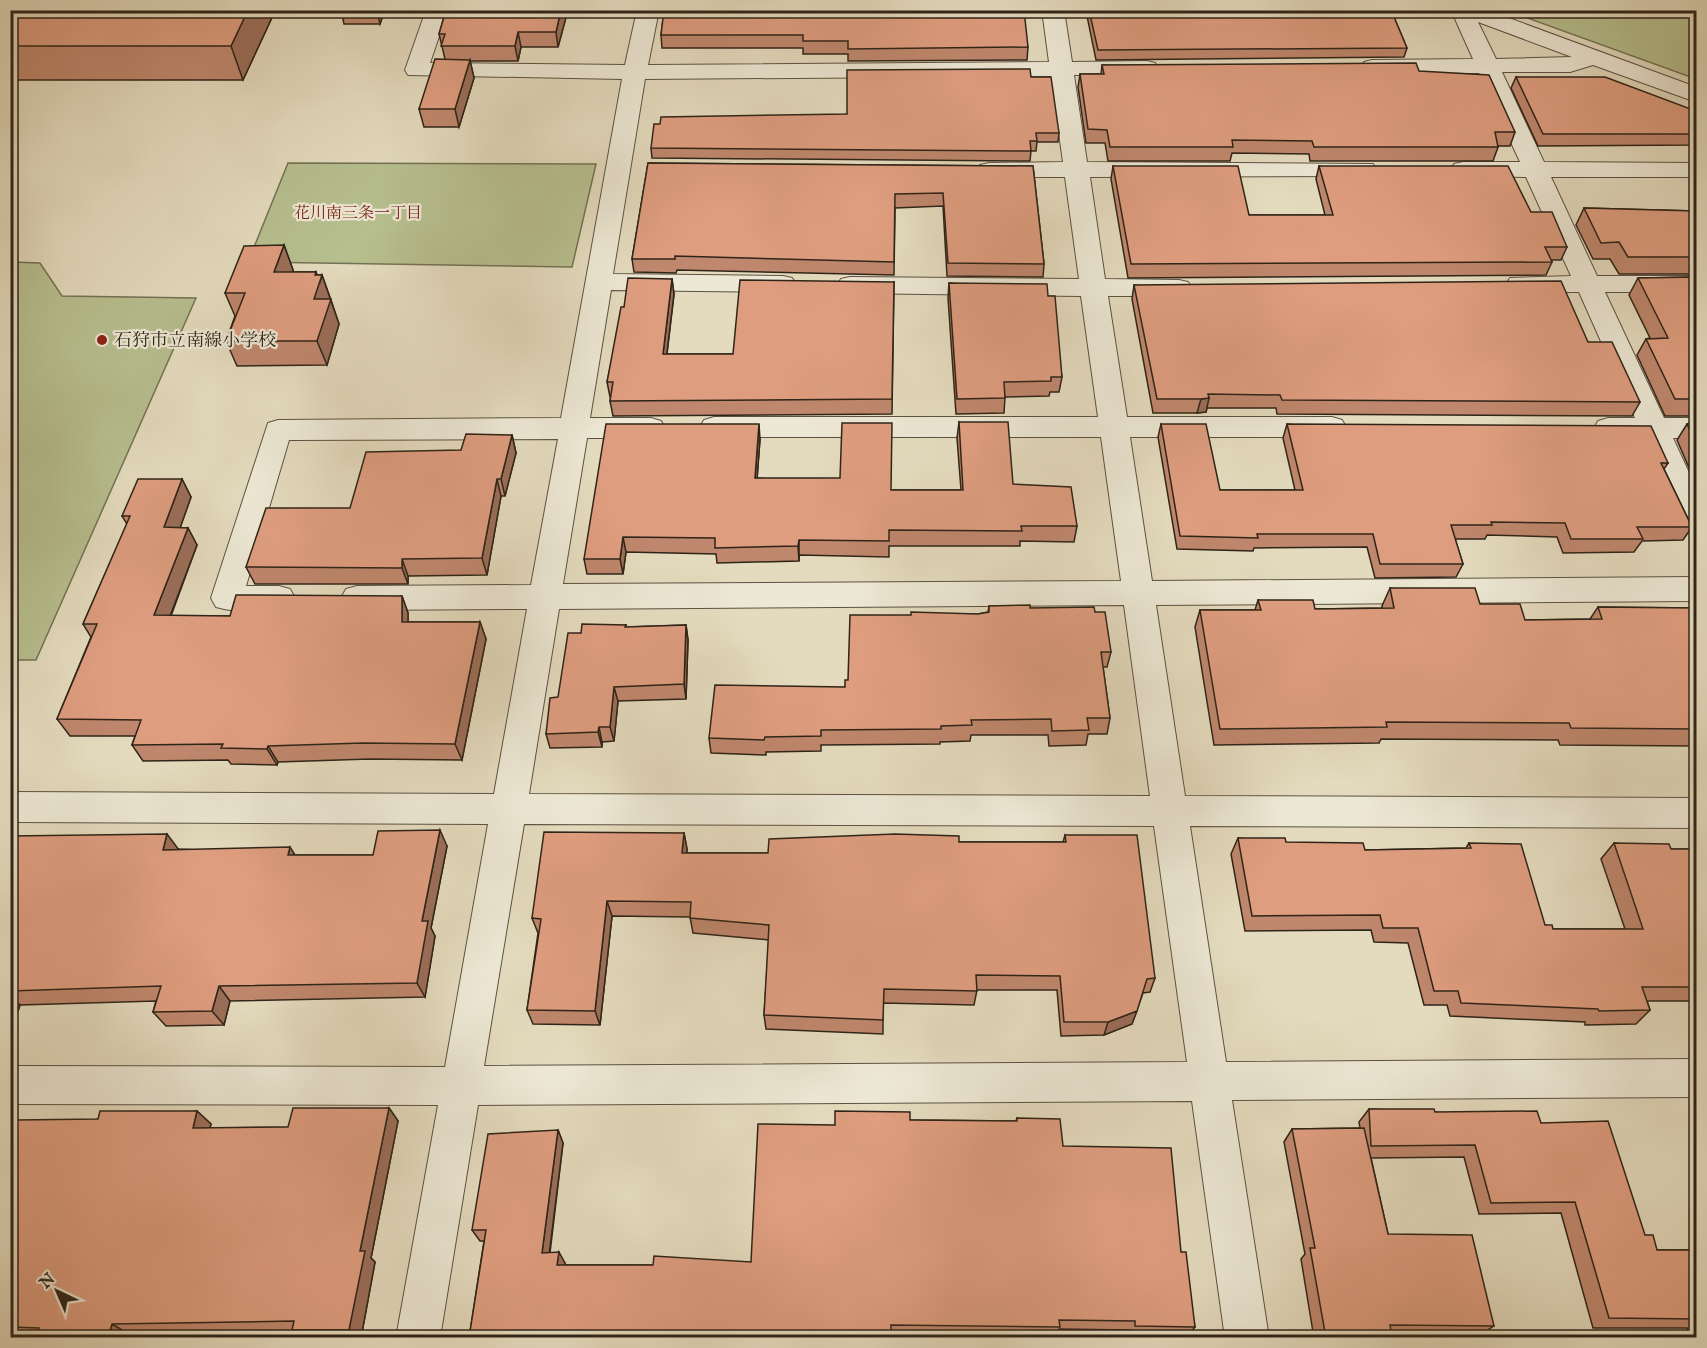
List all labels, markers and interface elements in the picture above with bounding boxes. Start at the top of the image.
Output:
district label: 花川南三条一丁目 [294,204,422,224]
place label: 石狩市立南線小学校 [114,330,276,353]
marker: 石狩市立南線小学校 [95,333,109,347]
north arrow [27,1261,87,1321]
text: N [35,1270,60,1294]

